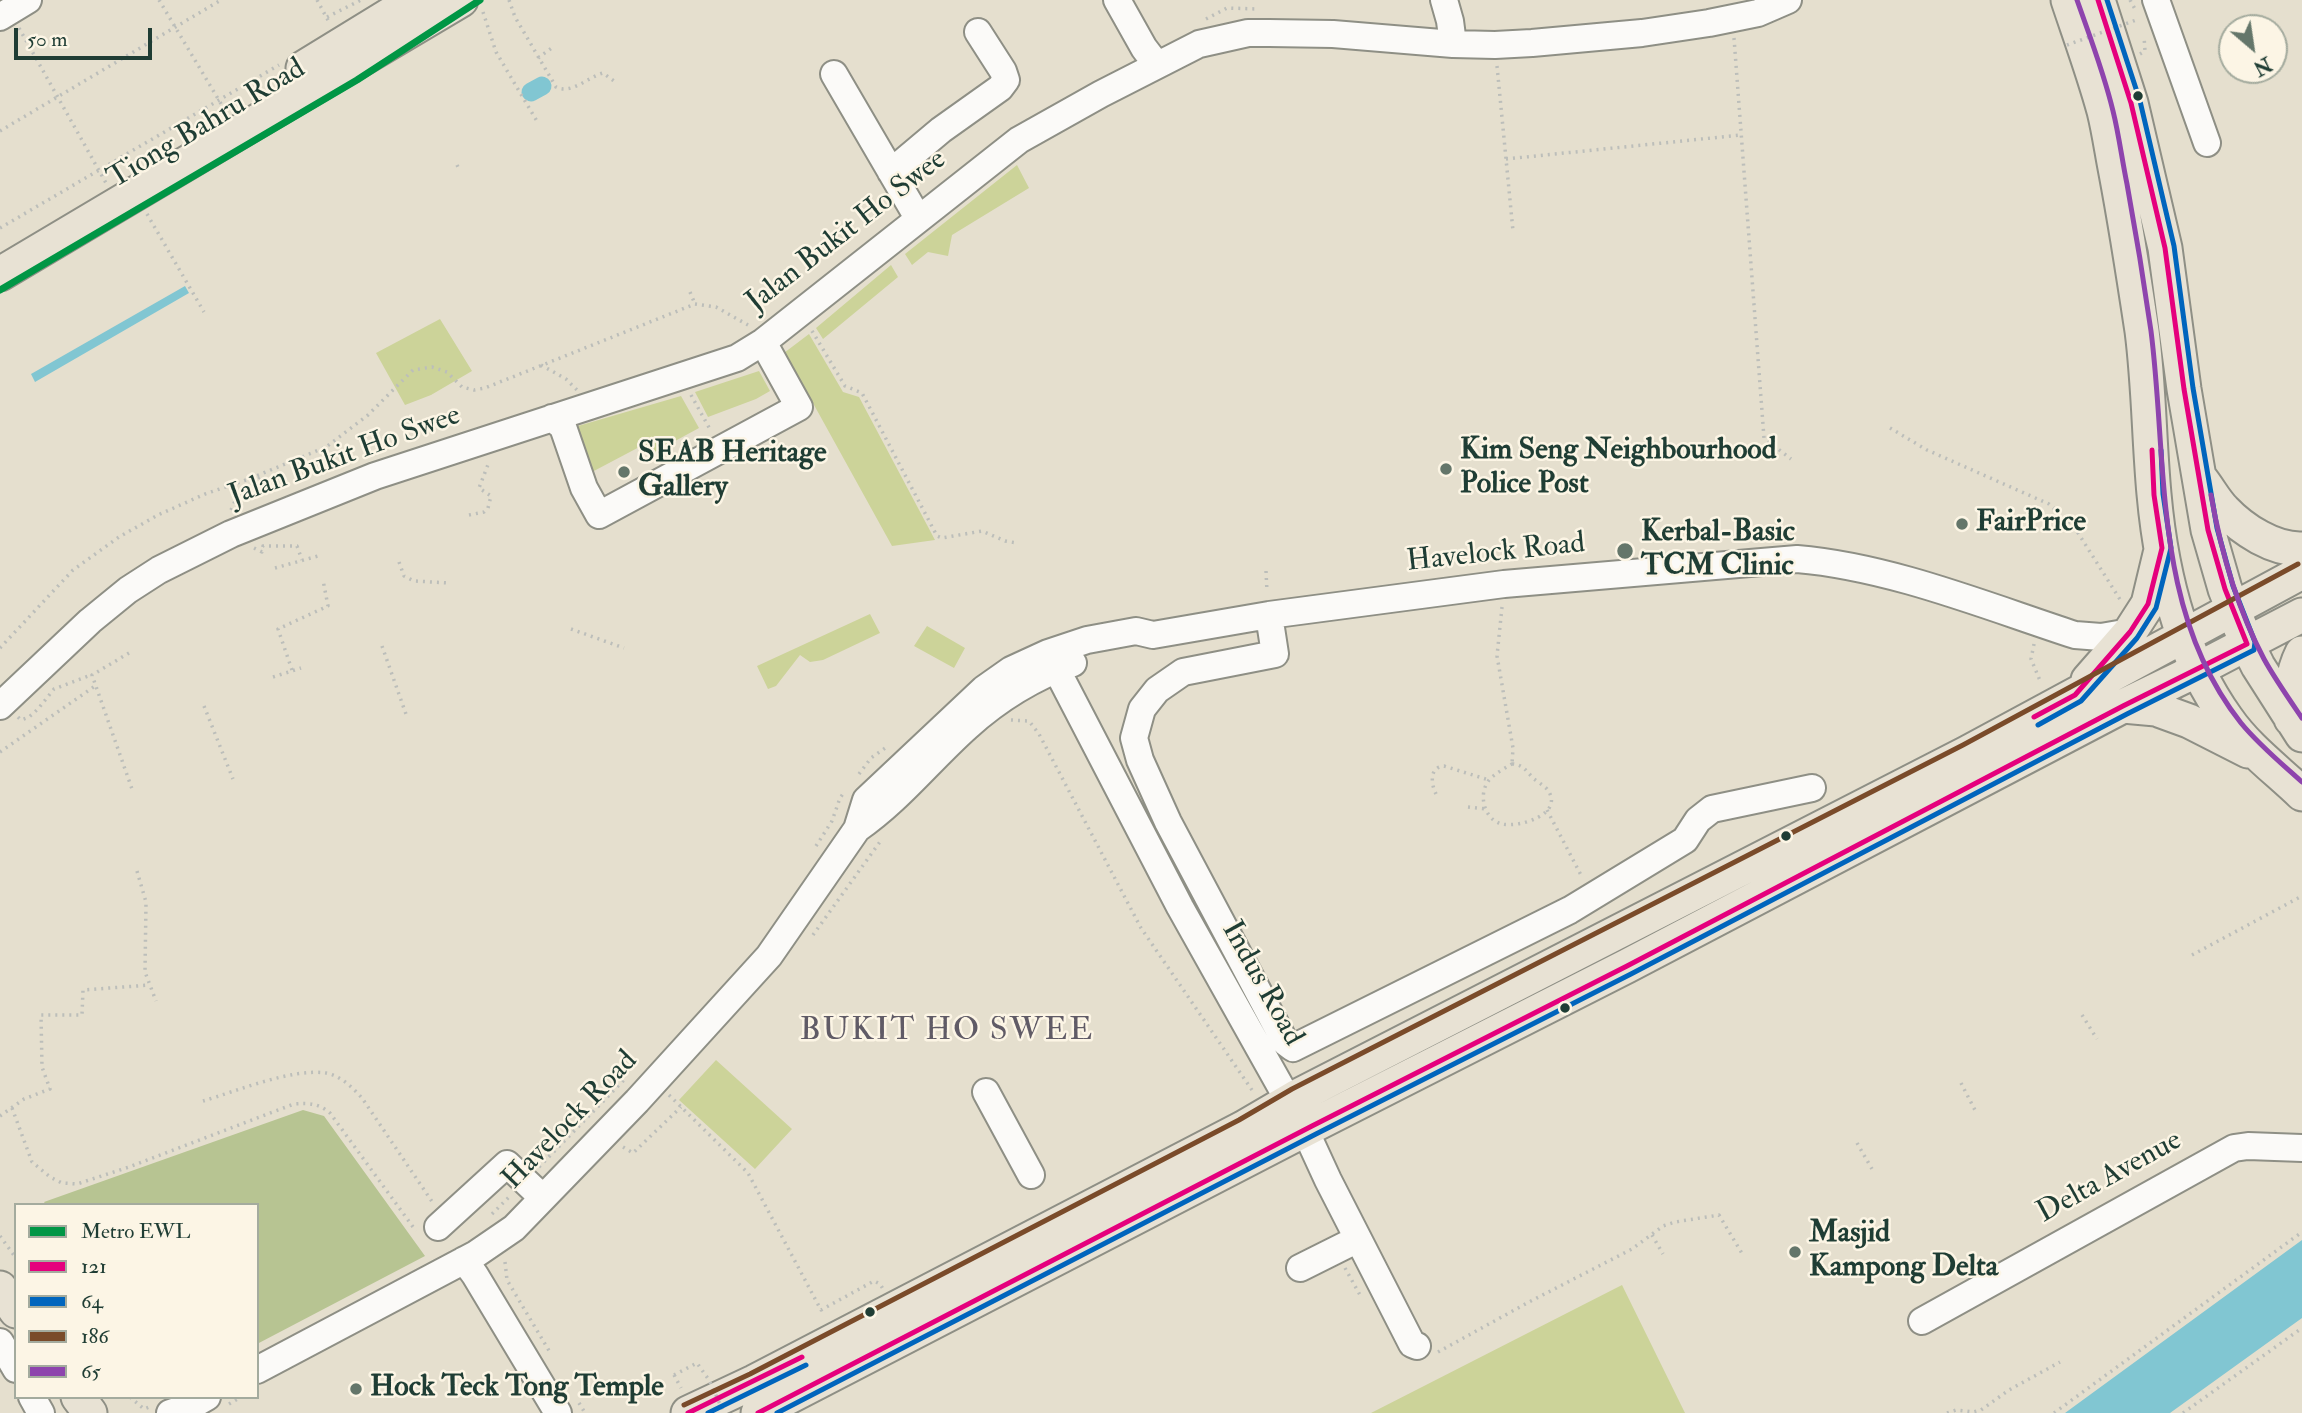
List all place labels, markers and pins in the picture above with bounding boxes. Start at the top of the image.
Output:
unlabelled marker [2131,89,2145,103]
place label: Kim Seng Neighbourhood Police Post [1460,434,1777,504]
place label: SEAB Heritage Gallery [638,437,826,508]
marker: Kim Seng Neighbourhood Police Post [1438,461,1454,477]
marker: SEAB Heritage Gallery [616,464,632,480]
place label: FairPrice [1976,506,2086,542]
place label: Kerbal-Basic TCM Clinic [1641,516,1795,586]
marker: FairPrice [1954,516,1970,532]
marker: Kerbal-Basic TCM Clinic [1615,541,1635,561]
unlabelled marker [1779,829,1793,843]
unlabelled marker [1558,1001,1572,1015]
place label: Masjid Kampong Delta [1809,1217,1998,1288]
marker: Masjid Kampong Delta [1787,1244,1803,1260]
unlabelled marker [863,1305,877,1319]
place label: Hock Teck Tong Temple [370,1371,664,1407]
marker: Hock Teck Tong Temple [348,1381,364,1397]

